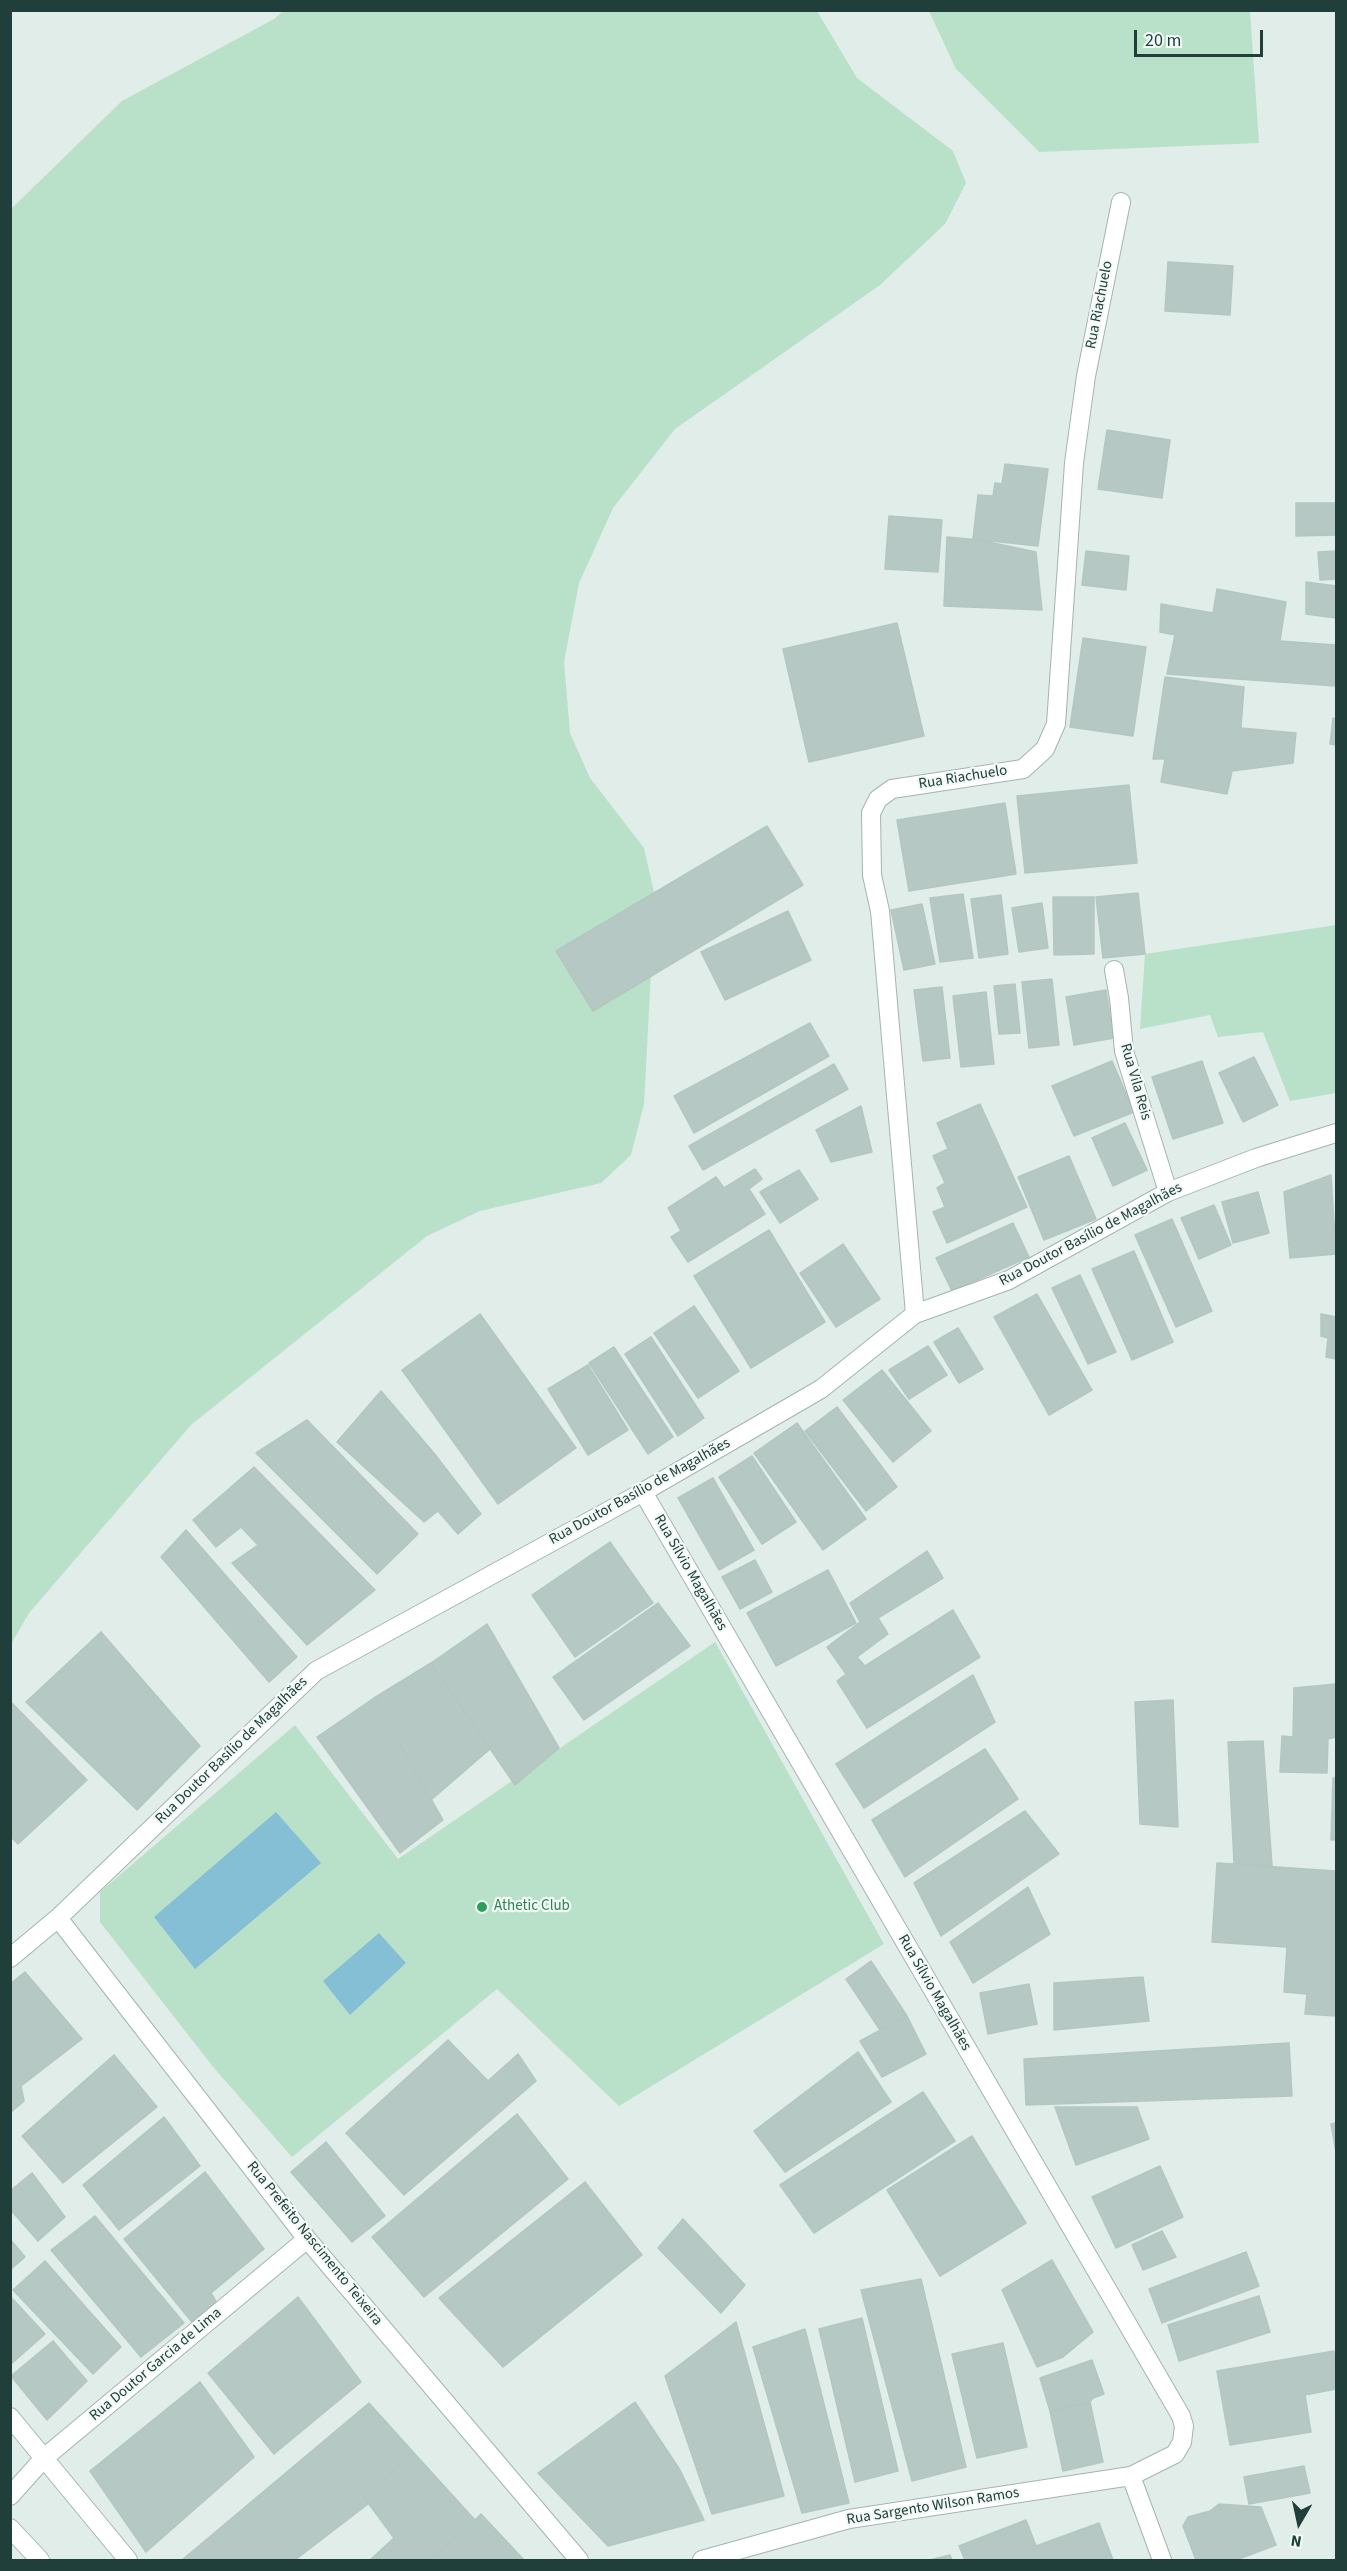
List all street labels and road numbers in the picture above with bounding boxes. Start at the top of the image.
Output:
street label: Rua Riachuelo [1083,259,1117,351]
street label: Rua Riachuelo [917,762,1009,794]
street label: Rua Vila Reis [1115,1042,1155,1122]
street label: Rua Doutor Basílio de Magalhães [997,1179,1185,1291]
street label: Rua Doutor Basílio de Magalhães [546,1435,734,1549]
street label: Rua Sílvio Magalhães [649,1512,731,1634]
street label: Rua Doutor Basílio de Magalhães [152,1674,312,1828]
street label: Rua Sílvio Magalhães [893,1932,975,2054]
street label: Rua Prefeito Nascimento Teixeira [242,2158,386,2330]
street label: Rua Doutor Garcia de Lima [86,2305,226,2425]
street label: Rua Sargento Wilson Ramos [845,2484,1021,2530]

